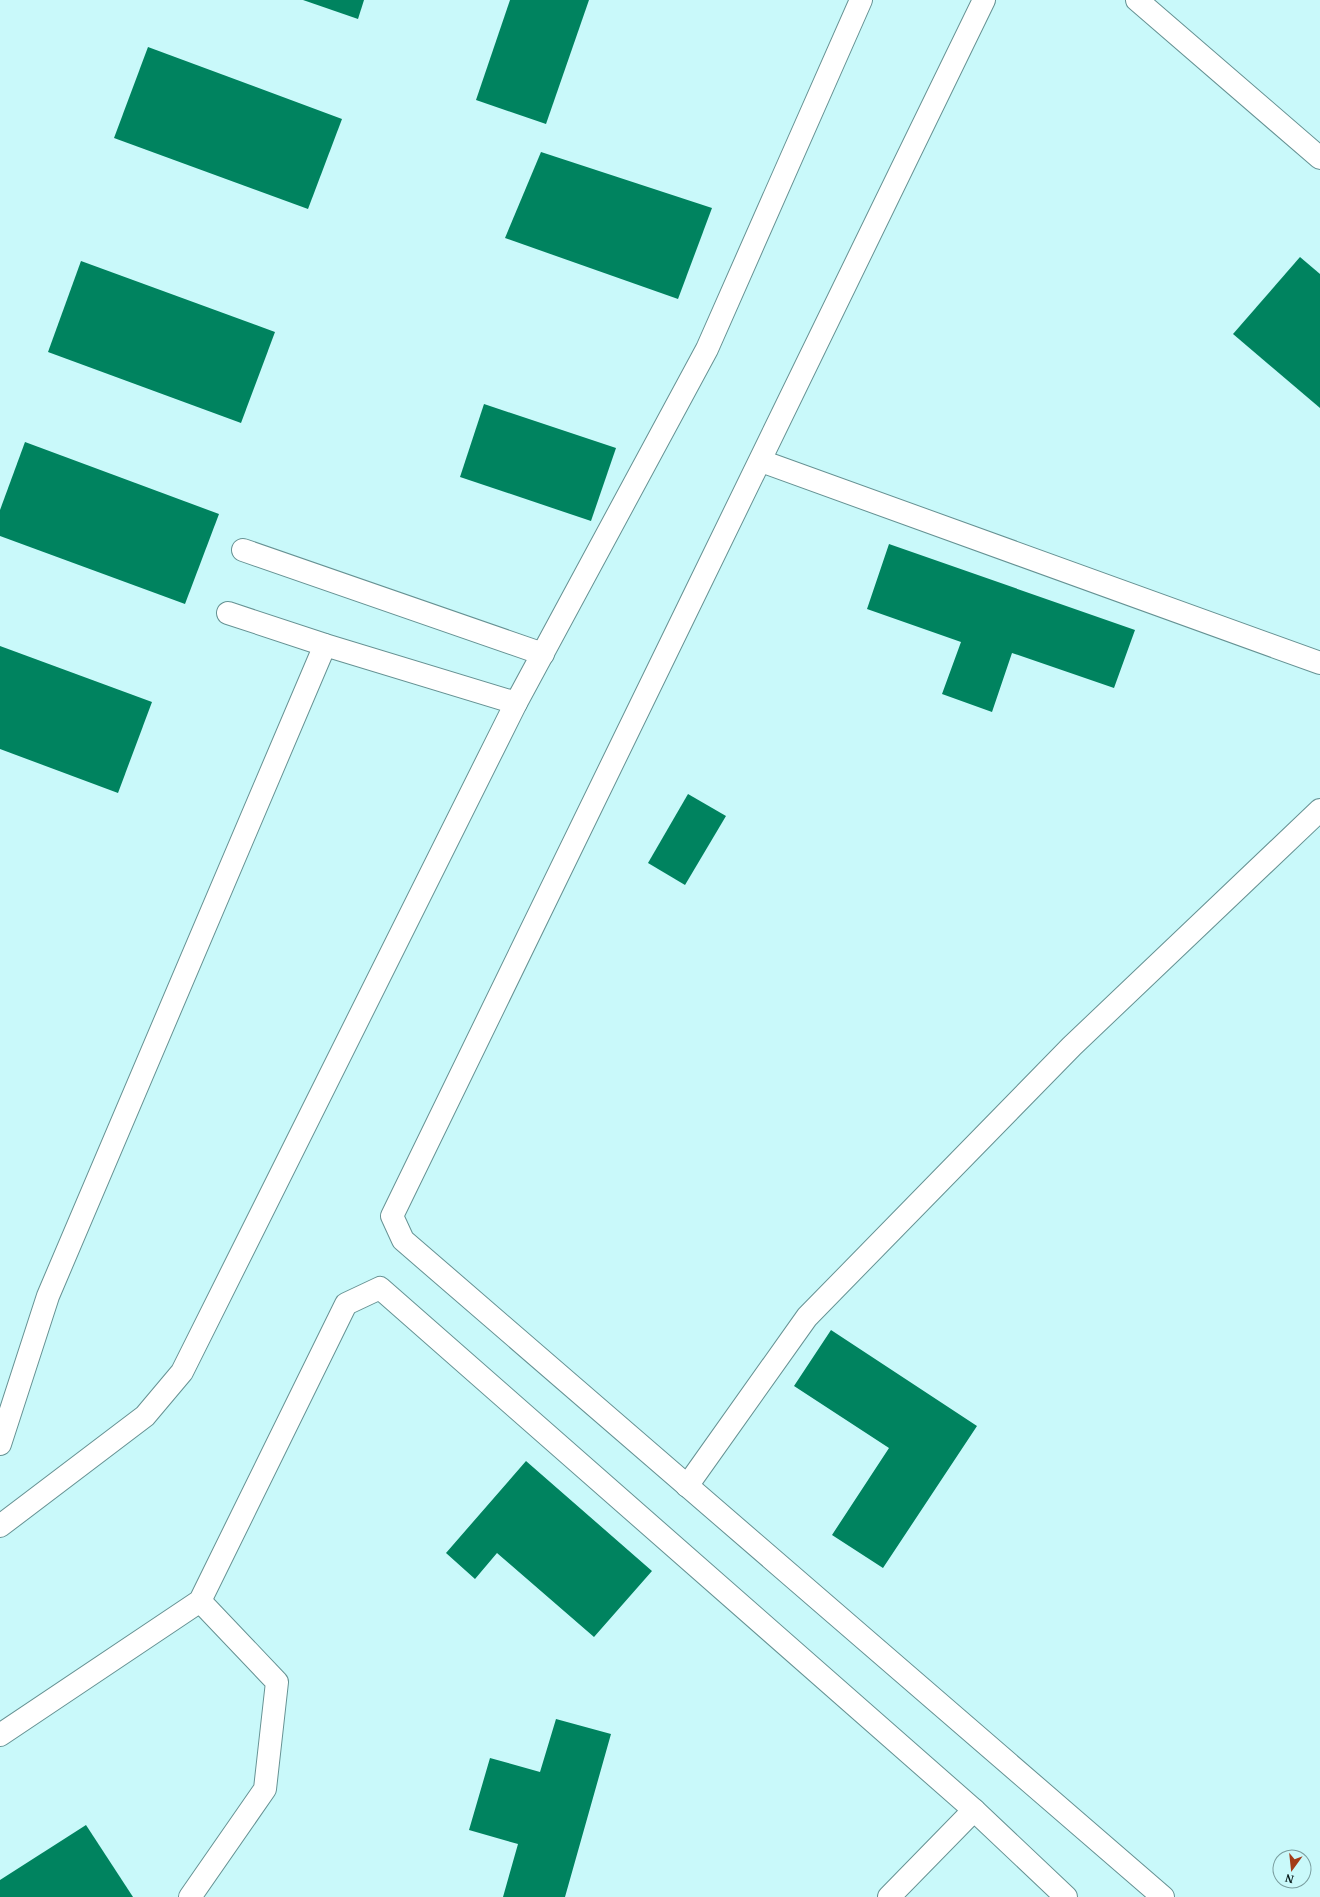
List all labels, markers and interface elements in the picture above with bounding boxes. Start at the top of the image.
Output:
north arrow [1272,1849,1312,1889]
text: N [1283,1871,1295,1887]

